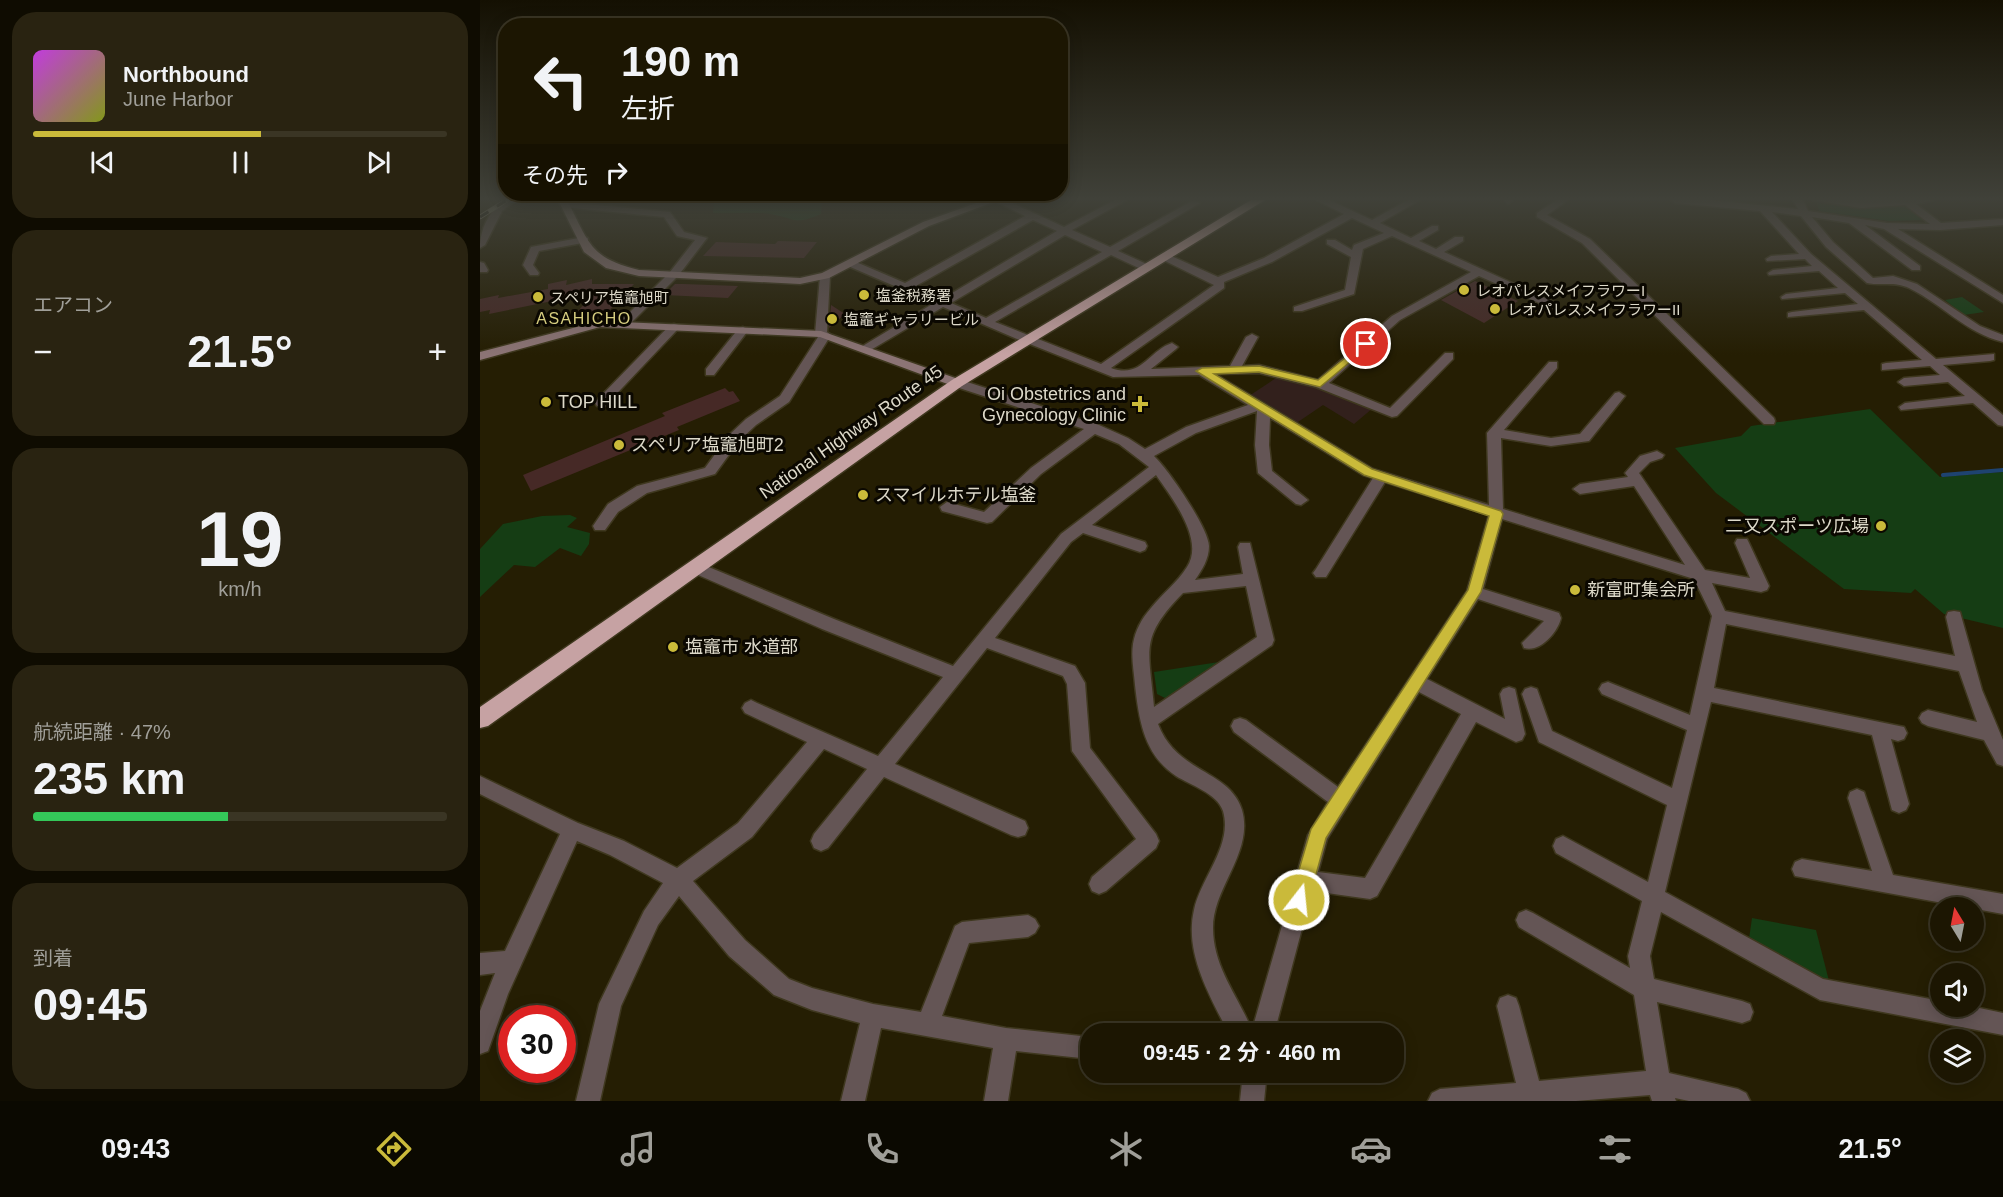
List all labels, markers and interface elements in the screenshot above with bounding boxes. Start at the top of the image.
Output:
text: 190 m [621,38,740,85]
icon: left [522,42,600,120]
text: Northbound [123,62,249,87]
text: June Harbor [123,88,233,110]
text: 左折 [621,94,675,124]
icon: previous [86,146,119,179]
icon: pause [224,146,257,179]
icon: next [362,146,395,179]
icon: right [600,156,633,189]
text: その先 [522,163,588,188]
place label: レオパレスメイフラワーI [1476,282,1645,299]
marker: レオパレスメイフラワーI [1457,283,1471,297]
place label: 塩釜税務署 [876,287,951,304]
marker: 塩釜税務署 [857,288,871,302]
place label: スペリア塩竈旭町 [550,289,669,306]
marker: スペリア塩竈旭町 [531,290,545,304]
text: エアコン [33,294,113,316]
place label: レオパレスメイフラワーII [1507,301,1680,318]
marker: レオパレスメイフラワーII [1488,302,1502,316]
district label: ASAHICHO [536,310,632,327]
place label: 塩竈ギャラリービル [844,311,979,328]
marker: 塩竈ギャラリービル [825,312,839,326]
pin [1340,318,1391,369]
text: 21.5° [187,326,293,377]
icon: arrive [1349,327,1382,360]
text: − [33,333,52,370]
text: + [428,333,447,370]
street label: National Highway Route 45 [756,361,946,503]
place label: Oi Obstetrics and Gynecology Clinic [982,384,1126,425]
place label: TOP HILL [558,392,637,412]
marker: TOP HILL [539,395,553,409]
marker: Oi Obstetrics and Gynecology Clinic [1131,395,1149,413]
place label: スペリア塩竈旭町2 [631,435,784,455]
marker: スペリア塩竈旭町2 [612,438,626,452]
place label: スマイルホテル塩釜 [875,485,1036,505]
marker: スマイルホテル塩釜 [856,488,870,502]
text: 19 [197,495,283,583]
place label: 二又スポーツ広場 [1725,516,1869,536]
marker: 二又スポーツ広場 [1874,519,1888,533]
text: km/h [218,578,262,600]
place label: 新富町集会所 [1587,580,1695,600]
marker: 新富町集会所 [1568,583,1582,597]
place label: 塩竈市 水道部 [685,637,798,657]
marker: 塩竈市 水道部 [666,640,680,654]
text: 航続距離 · 47% [33,721,171,743]
text: 235 km [33,753,186,804]
position arrow [1267,868,1331,932]
north arrow [1930,897,1984,951]
map controls [1930,897,1984,1083]
text: 到着 [33,947,73,969]
button: sound [1930,963,1984,1017]
text: 09:45 [33,979,148,1030]
speed limit sign: 30 [498,1005,576,1083]
button: layers [1930,1029,1984,1083]
text: 09:45 · 2 分 · 460 m [1143,1040,1341,1065]
icon: directions [373,1128,415,1170]
icon: music [617,1128,659,1170]
icon: phone [861,1128,903,1170]
icon: climate [1105,1128,1147,1170]
icon: car [1350,1128,1392,1170]
icon: filters [1594,1128,1636,1170]
text: 09:43 [101,1134,170,1164]
text: 21.5° [1838,1134,1902,1164]

